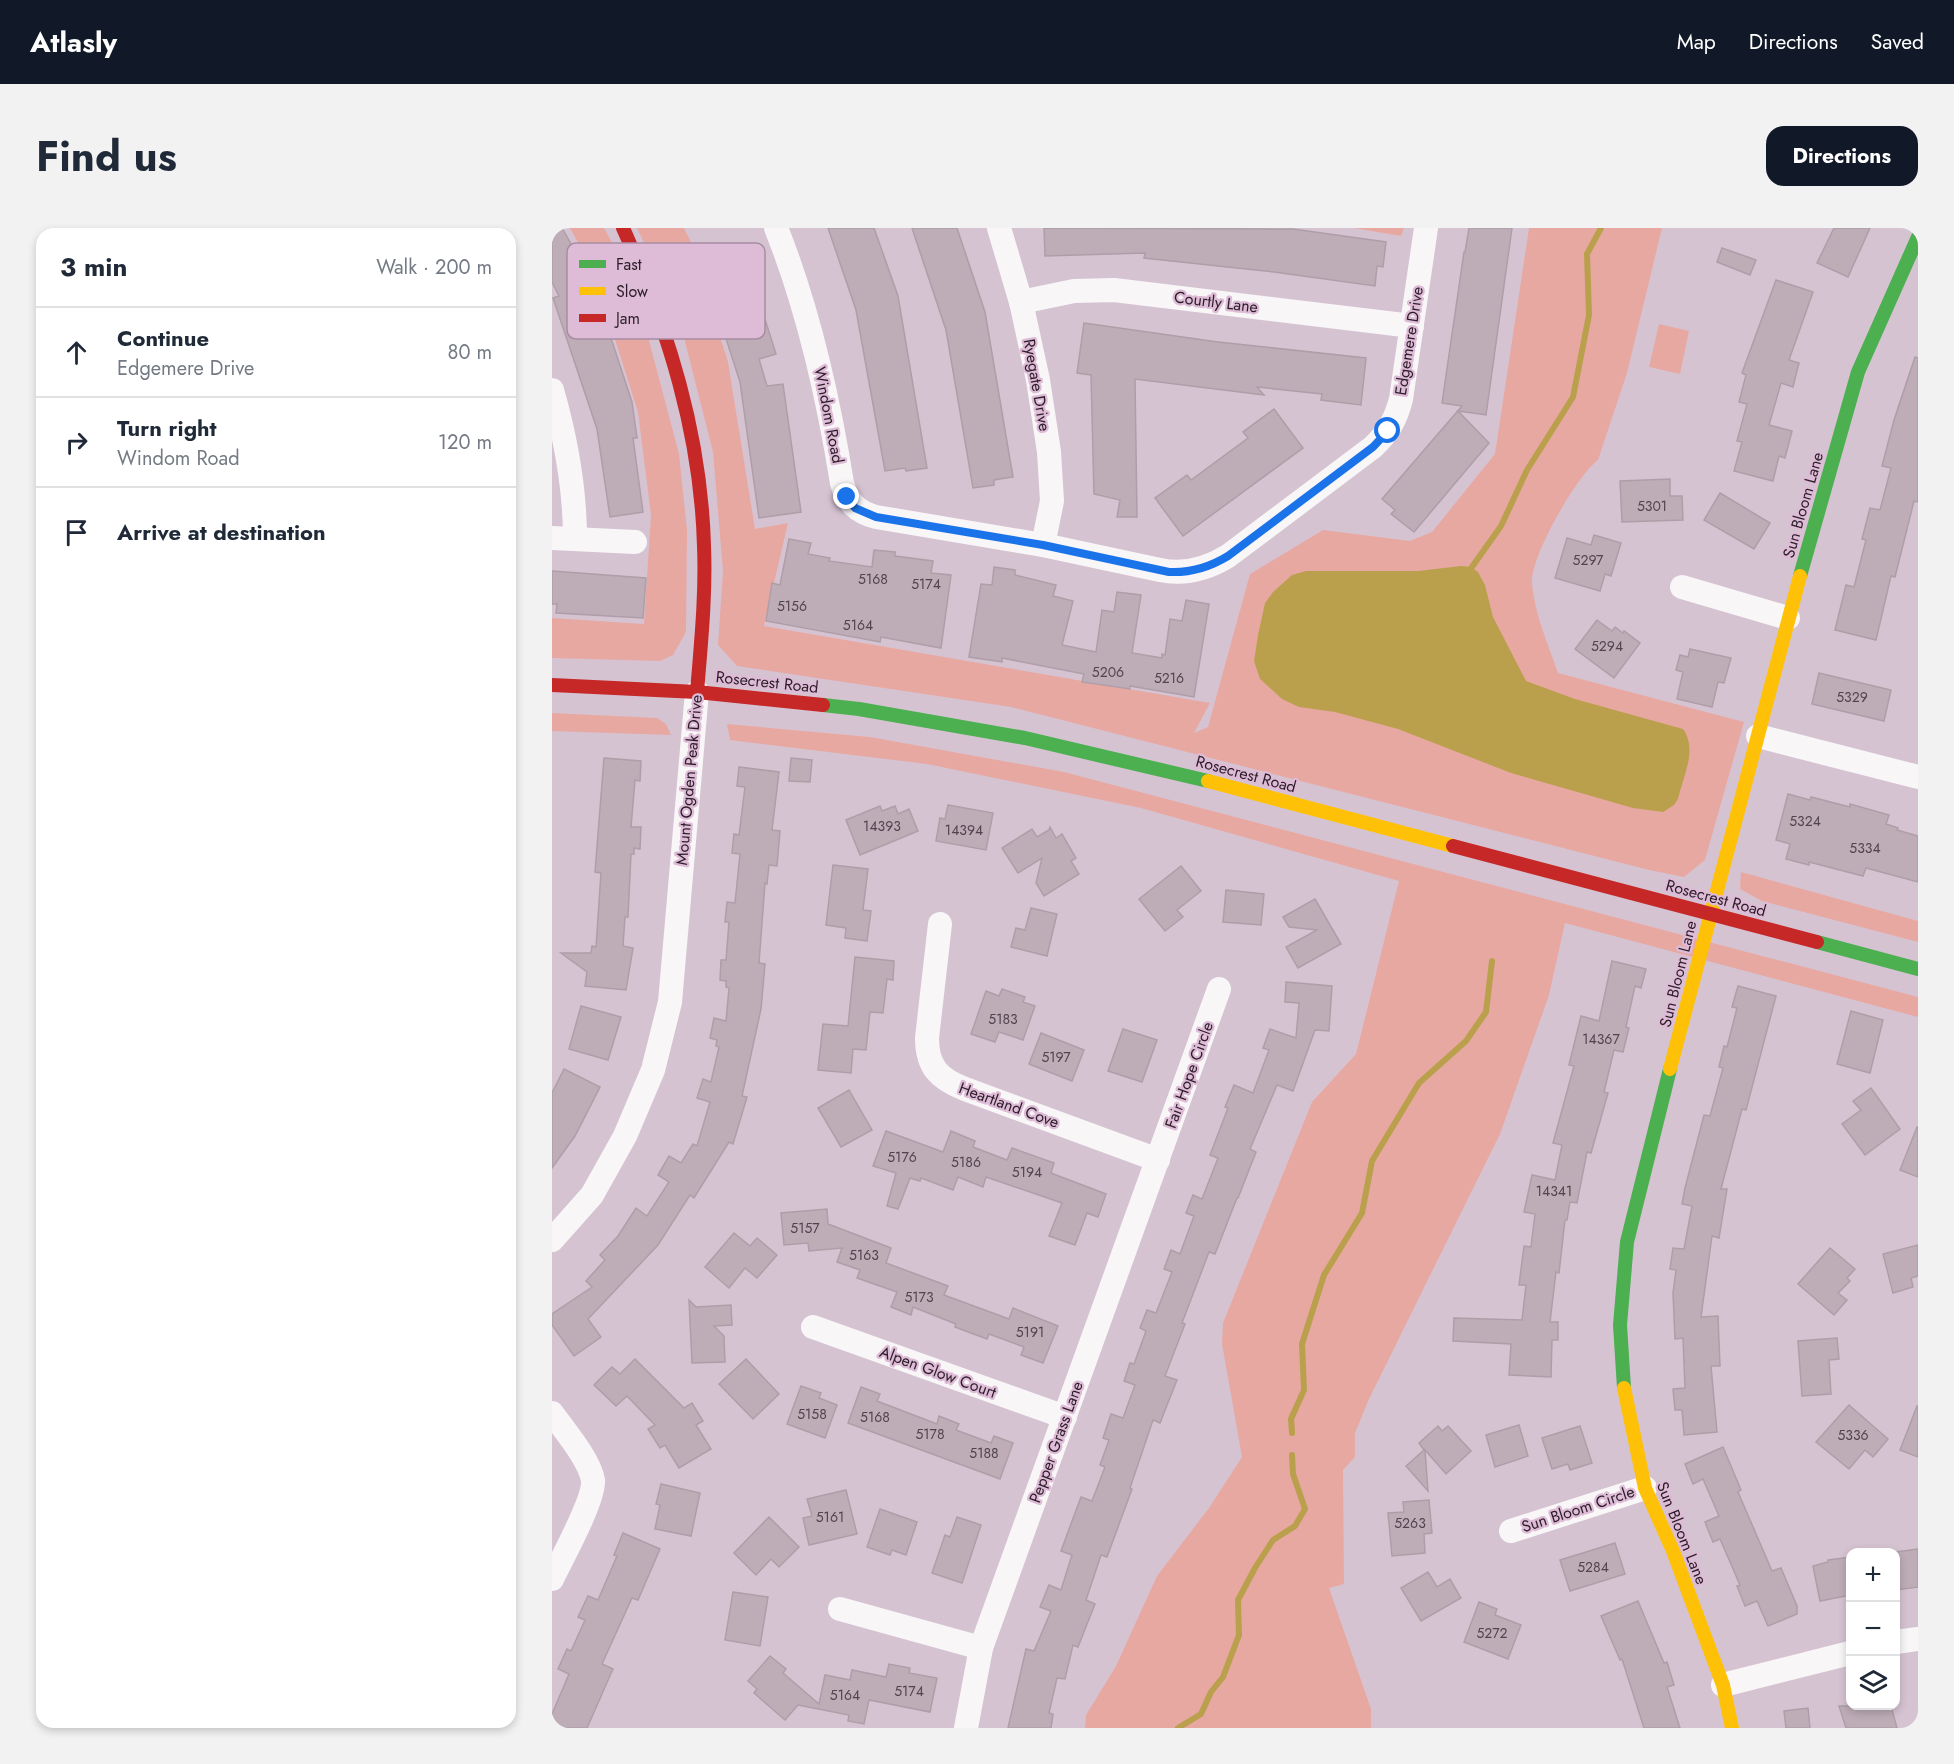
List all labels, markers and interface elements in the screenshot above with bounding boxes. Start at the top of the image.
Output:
text: Atlasly [30,22,117,63]
text: Map [1677,27,1716,57]
text: Directions [1749,27,1838,57]
text: Saved [1871,27,1924,57]
text: Find us [36,126,177,187]
button: Directions [1766,126,1918,186]
legend [567,243,765,339]
text: 3 min [60,248,127,286]
text: Walk · 200 m [376,253,492,282]
text: Fast [616,253,642,276]
text: Slow [616,280,648,303]
street label: Courtly Lane [1173,285,1259,319]
street label: Edgemere Drive [1389,285,1429,397]
text: Jam [614,307,640,330]
text: Continue [117,322,209,354]
icon: ahead [60,336,93,369]
street label: Ryegate Drive [1018,337,1056,433]
text: 80 m [447,338,492,367]
text: Edgemere Drive [117,354,254,383]
street label: Windom Road [808,365,850,465]
text: Turn right [117,412,217,444]
route start [1374,417,1400,443]
icon: right [60,426,93,459]
text: 120 m [438,428,492,457]
text: Windom Road [117,444,240,473]
street label: Sun Bloom Lane [1777,449,1829,561]
route end [833,483,859,509]
house number: 5301 [1637,496,1667,516]
icon: arrive [60,516,93,549]
text: Arrive at destination [117,516,326,548]
house number: 5297 [1573,550,1604,570]
house number: 5168 [858,569,888,589]
house number: 5174 [911,574,941,594]
house number: 5156 [777,596,807,616]
house number: 5164 [843,615,873,635]
house number: 5294 [1591,636,1623,656]
house number: 5206 [1092,662,1124,682]
street label: Rosecrest Road [715,665,819,699]
house number: 5216 [1154,668,1184,688]
house number: 5329 [1836,687,1868,707]
street label: Mount Ogden Peak Drive [670,694,708,866]
street label: Rosecrest Road [1193,750,1299,798]
house number: 5324 [1789,811,1821,831]
house number: 14393 [863,816,901,836]
house number: 14394 [945,820,983,840]
house number: 5334 [1849,838,1881,858]
street label: Rosecrest Road [1663,874,1769,922]
street label: Sun Bloom Lane [1654,918,1702,1030]
house number: 5183 [988,1009,1018,1029]
street label: Fair Hope Circle [1159,1018,1219,1132]
house number: 14367 [1582,1029,1620,1049]
house number: 5197 [1041,1047,1071,1067]
street label: Heartland Cove [956,1076,1062,1134]
house number: 5176 [887,1147,917,1167]
house number: 5186 [951,1152,981,1172]
house number: 5194 [1012,1162,1042,1182]
house number: 14341 [1536,1181,1572,1201]
house number: 5157 [790,1218,820,1238]
house number: 5163 [849,1245,879,1265]
house number: 5173 [904,1287,934,1307]
house number: 5191 [1016,1322,1044,1342]
street label: Alpen Glow Court [877,1340,1000,1404]
street label: Pepper Grass Lane [1023,1378,1089,1506]
house number: 5158 [797,1404,827,1424]
house number: 5168 [860,1407,890,1427]
house number: 5178 [915,1424,945,1444]
house number: 5336 [1837,1425,1869,1445]
house number: 5188 [969,1443,999,1463]
street label: Sun Bloom Lane [1651,1478,1713,1588]
street label: Sun Bloom Circle [1518,1480,1638,1538]
house number: 5161 [816,1507,844,1527]
house number: 5263 [1394,1513,1426,1533]
map controls [1846,1548,1900,1710]
button: + [1846,1548,1900,1602]
house number: 5284 [1577,1557,1609,1577]
button: − [1846,1602,1900,1656]
house number: 5272 [1476,1623,1508,1643]
button: layers [1846,1656,1900,1710]
house number: 5174 [894,1681,924,1701]
house number: 5164 [830,1685,860,1705]

